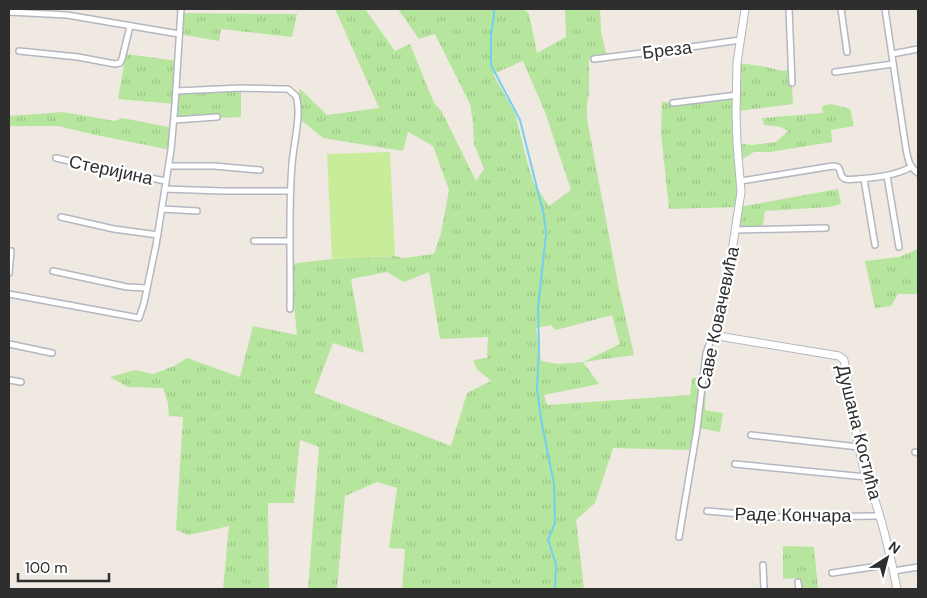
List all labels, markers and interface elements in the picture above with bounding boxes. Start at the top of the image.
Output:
street label: Бреза [641,35,694,65]
street label: Стеријина [67,149,156,191]
street label: Саве Ковачевића [691,243,745,392]
street label: Душана Костића [831,362,888,503]
street label: Раде Кончара [735,502,852,528]
north arrow [862,533,912,583]
text: N [885,537,904,558]
scale bar [18,550,109,582]
text: 100 m [25,558,68,578]

